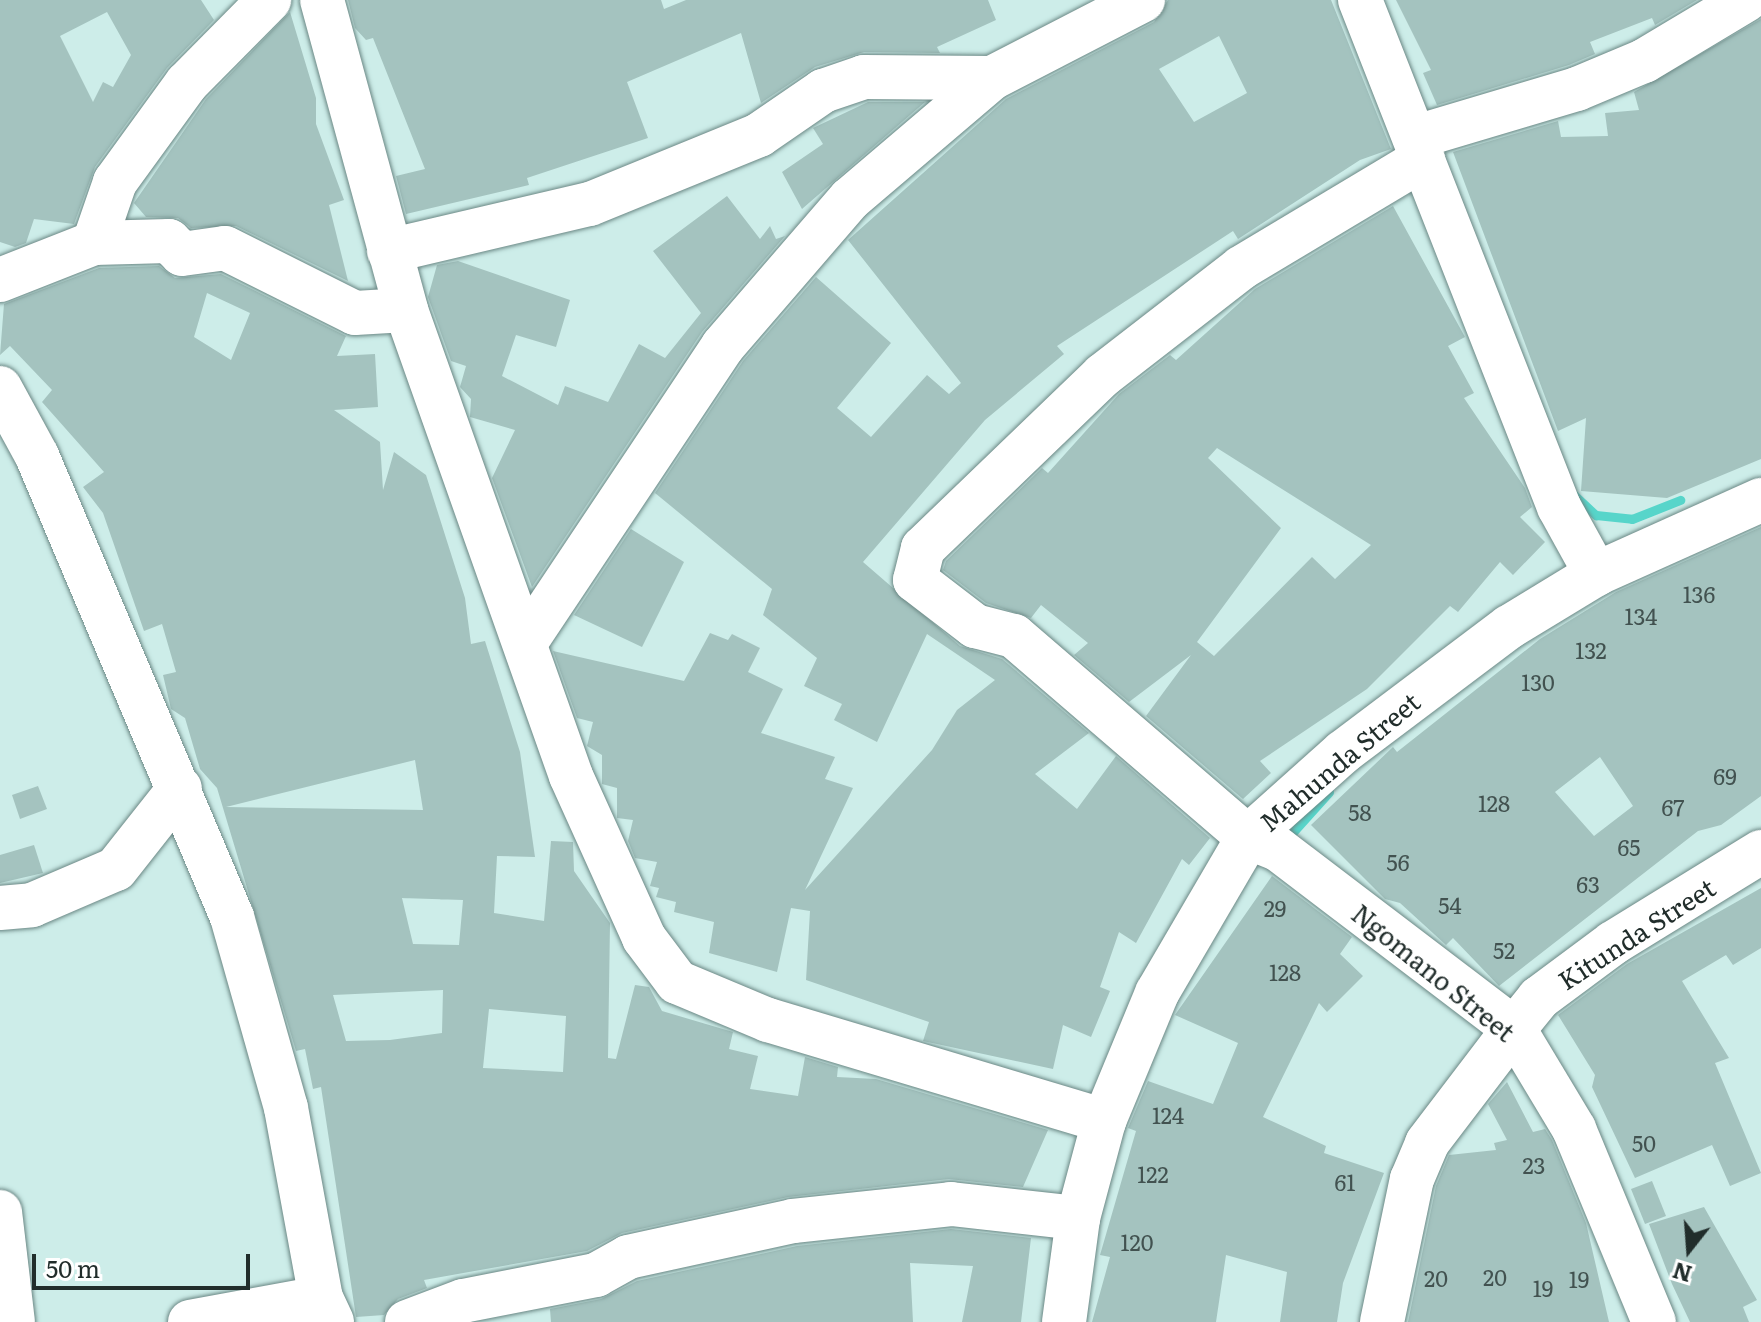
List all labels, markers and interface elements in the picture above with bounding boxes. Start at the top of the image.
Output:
house number: 136 [1683,581,1715,607]
house number: 134 [1625,603,1657,629]
house number: 132 [1575,637,1607,663]
house number: 130 [1521,669,1555,695]
street label: Mahunda Street [1253,685,1425,837]
house number: 69 [1713,763,1737,789]
house number: 128 [1478,790,1510,816]
house number: 67 [1662,794,1684,820]
house number: 58 [1348,799,1372,825]
house number: 65 [1618,834,1640,860]
house number: 56 [1387,849,1409,875]
street label: Kitunda Street [1552,871,1720,995]
house number: 63 [1576,871,1600,897]
house number: 54 [1438,892,1462,918]
house number: 29 [1264,895,1286,921]
street label: Ngomano Street [1346,897,1522,1047]
house number: 52 [1493,937,1515,963]
house number: 128 [1269,959,1301,985]
house number: 124 [1152,1102,1184,1128]
house number: 50 [1632,1130,1656,1156]
house number: 23 [1522,1152,1546,1178]
house number: 122 [1137,1161,1169,1187]
house number: 61 [1335,1169,1355,1195]
north arrow [1649,1210,1729,1290]
house number: 120 [1121,1229,1153,1255]
scale bar [36,1238,254,1288]
text: 50 m [46,1250,100,1285]
text: N [1668,1255,1695,1292]
house number: 20 [1483,1264,1507,1290]
house number: 20 [1424,1265,1448,1291]
house number: 19 [1569,1266,1589,1292]
house number: 19 [1533,1275,1553,1301]

